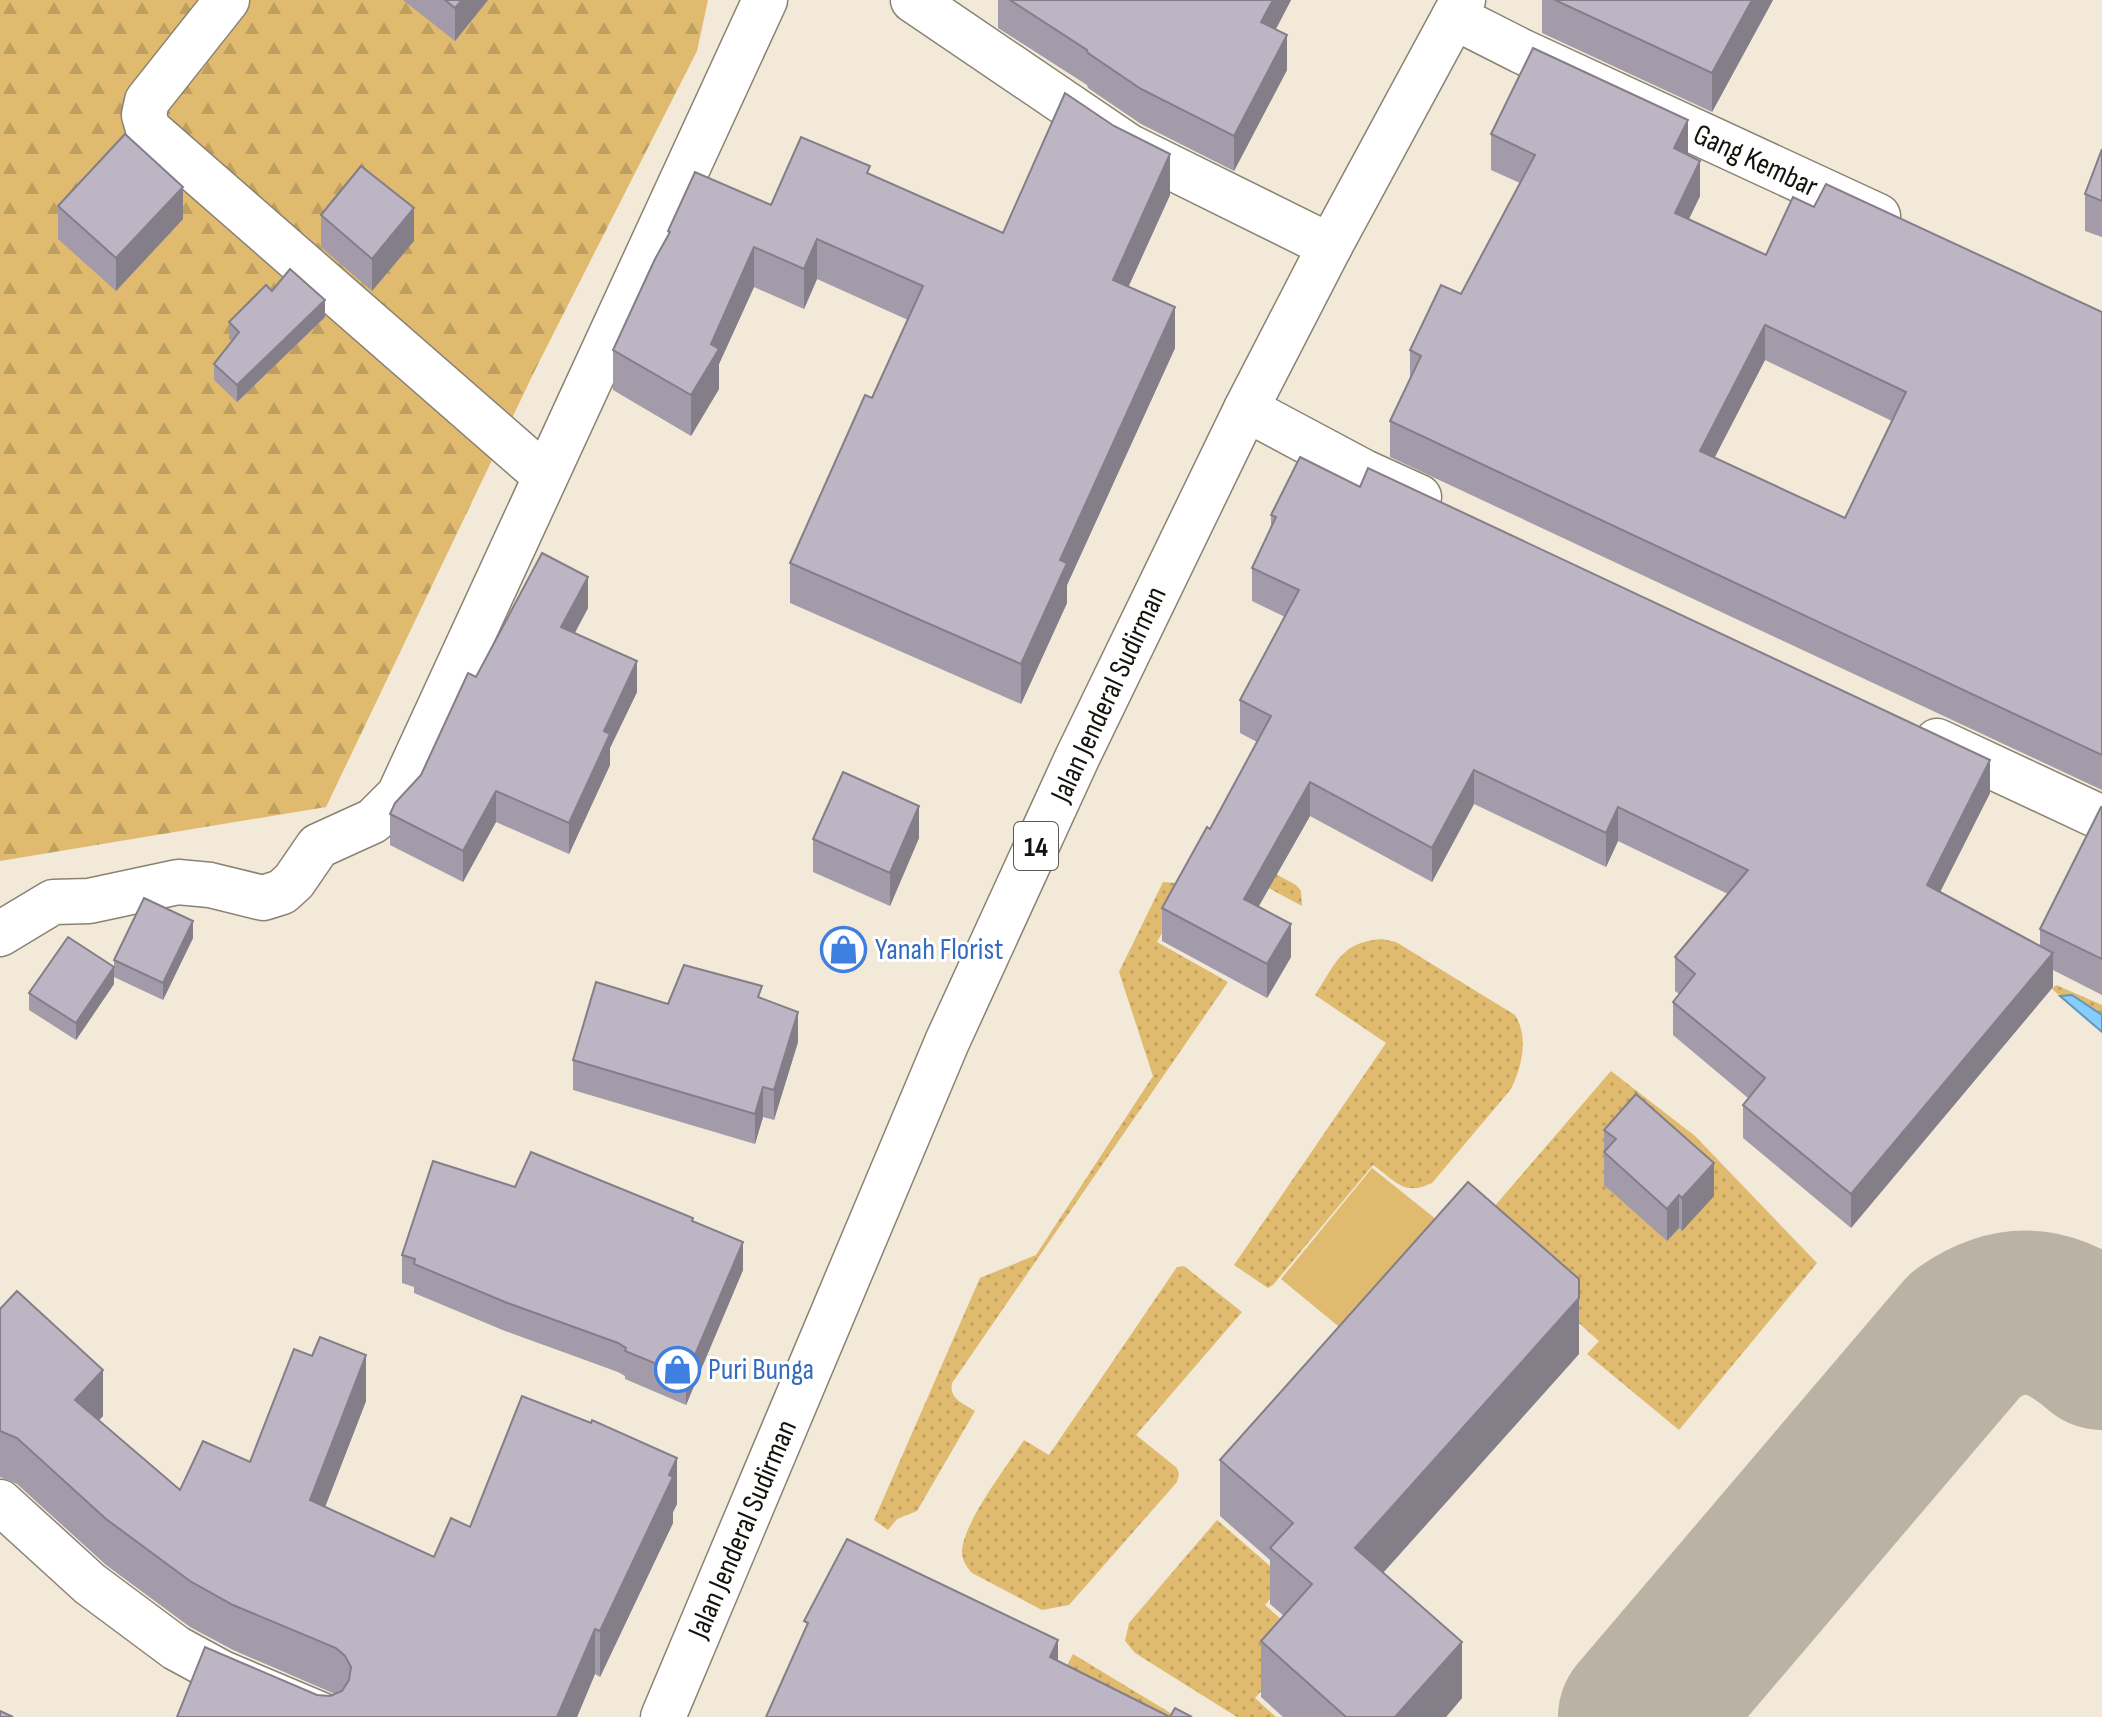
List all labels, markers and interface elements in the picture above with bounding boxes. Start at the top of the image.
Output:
street label: Gang Kembar [1688,117,1824,205]
street label: Jalan Jenderal Sudirman [1043,581,1175,809]
road number: 14 [1014,822,1058,870]
shop icon: Yanah Florist [820,925,868,973]
place label: Yanah Florist [875,932,1003,968]
shop icon: Puri Bunga [653,1345,701,1393]
place label: Puri Bunga [708,1352,814,1388]
street label: Jalan Jenderal Sudirman [680,1415,805,1645]

